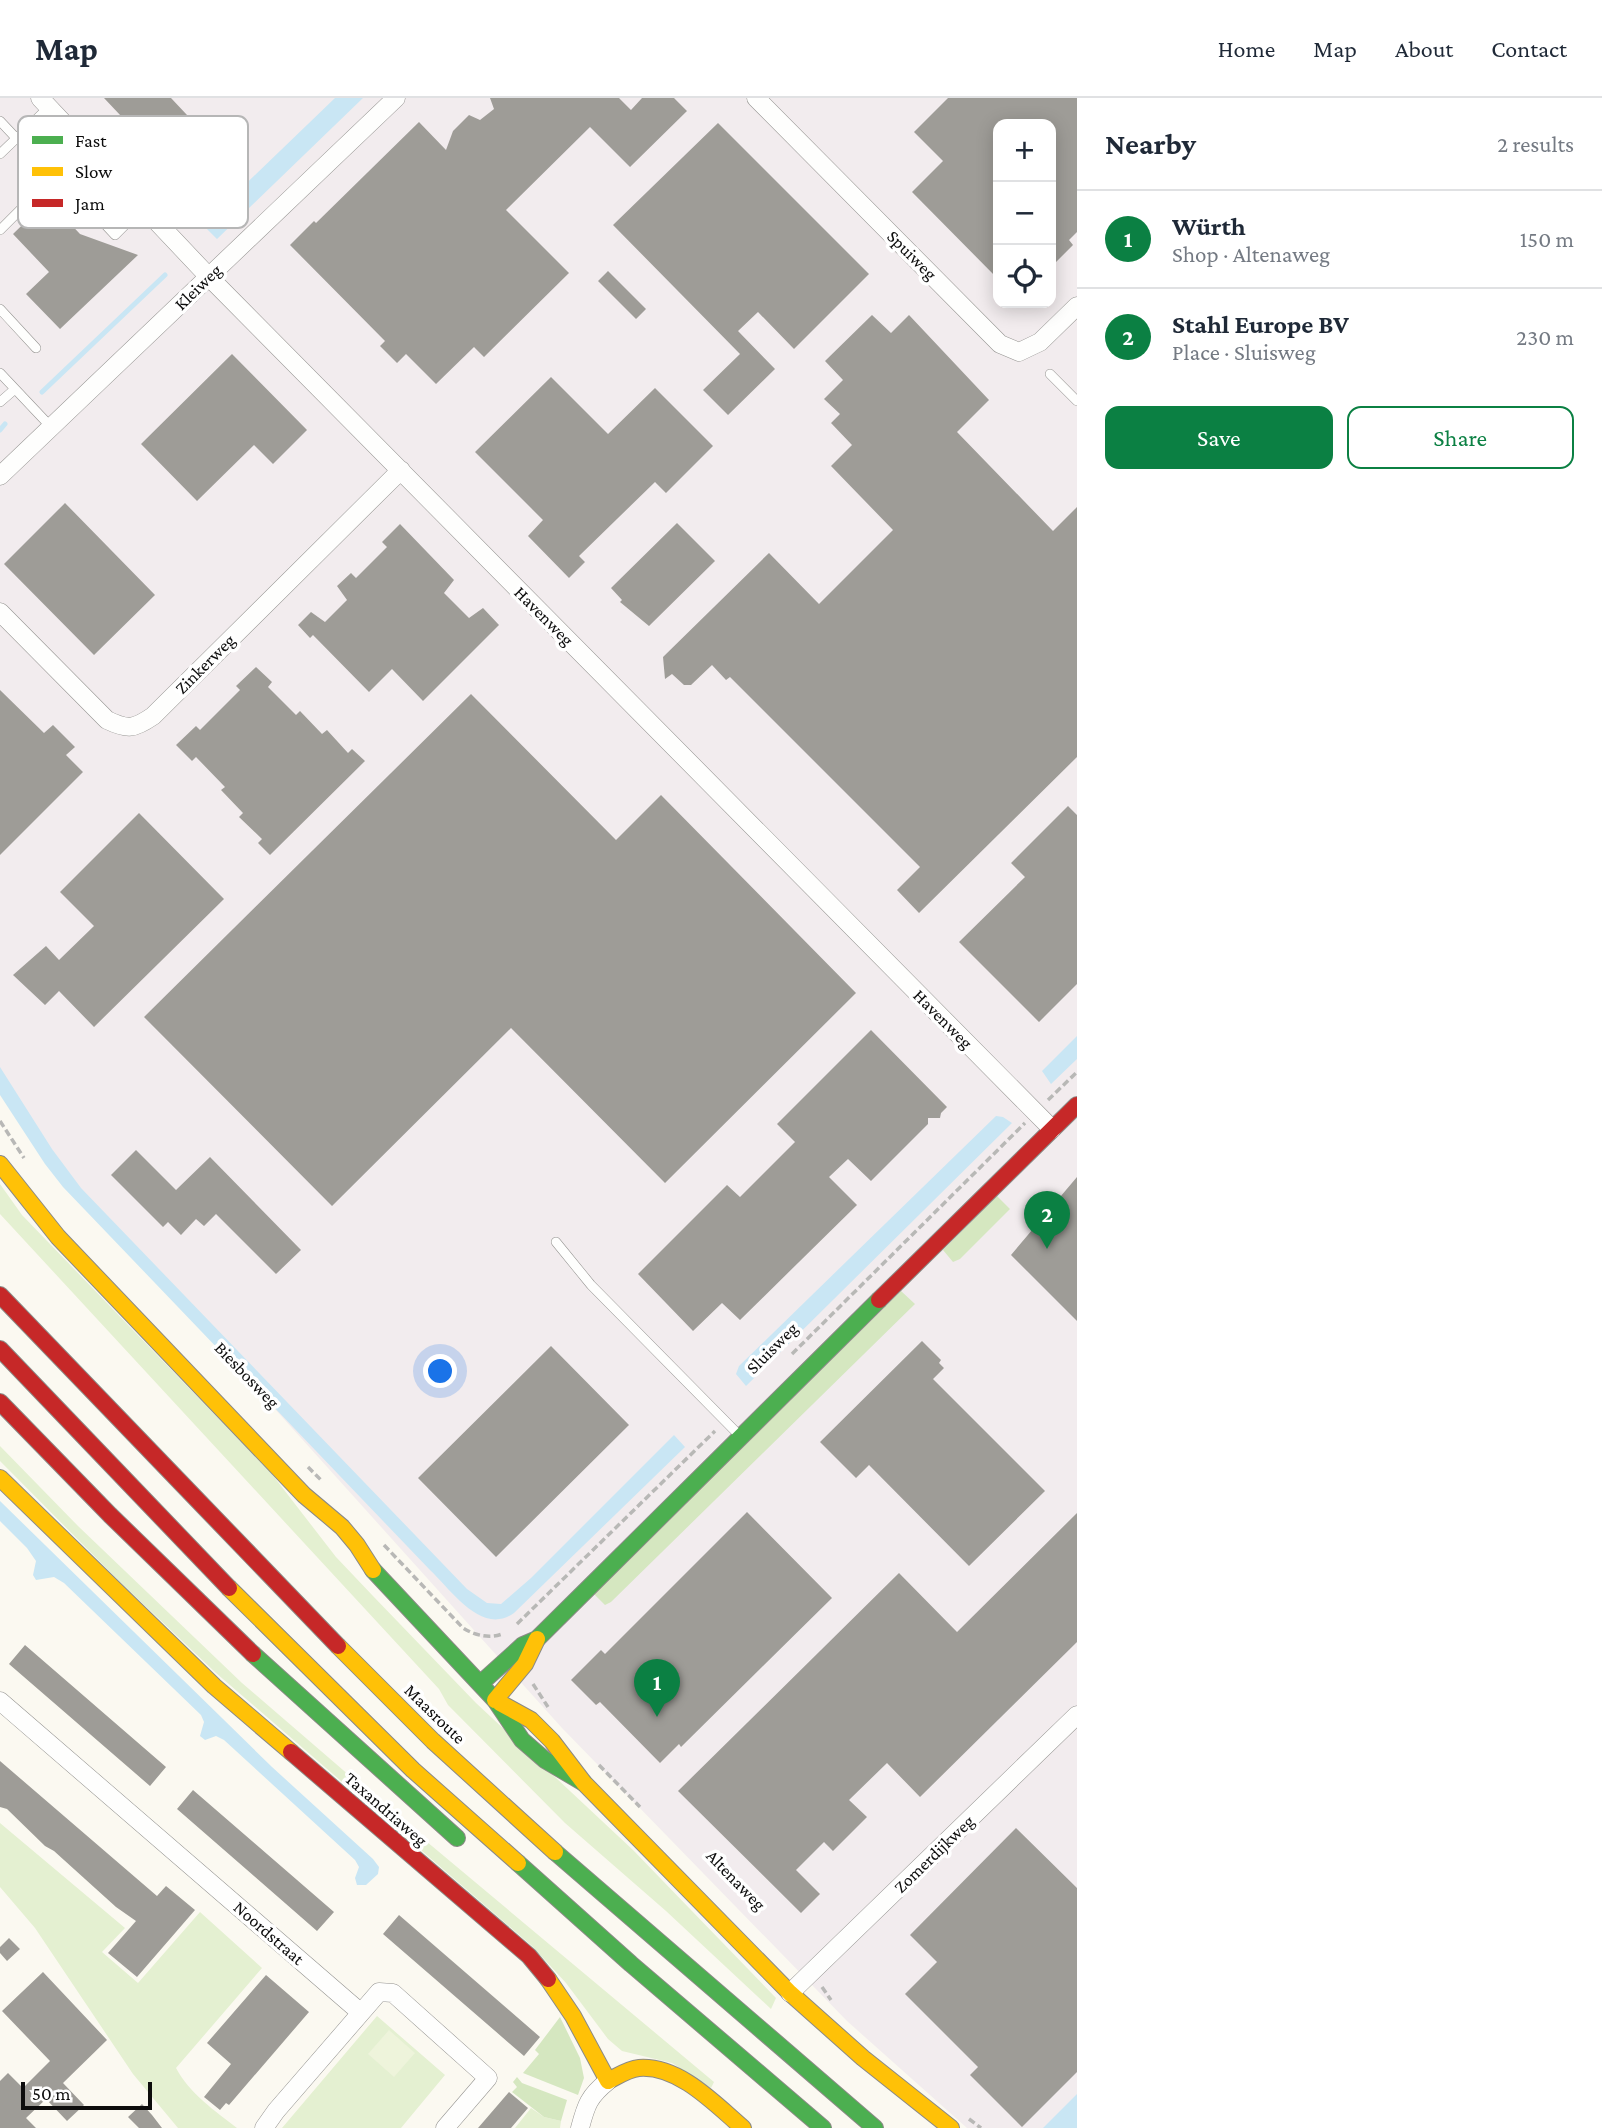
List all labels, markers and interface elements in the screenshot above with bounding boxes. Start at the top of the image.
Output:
text: Map [35,30,98,67]
text: Home [1218,35,1275,62]
text: Map [1313,35,1357,62]
text: About [1395,35,1453,62]
text: Contact [1491,35,1567,62]
legend [18,116,248,228]
map controls [993,119,1056,308]
button: + [993,119,1056,182]
text: Nearby [1105,127,1196,160]
text: Fast [75,130,107,151]
text: 2 results [1497,131,1574,157]
text: Slow [75,161,112,182]
button: − [993,182,1056,245]
text: Jam [73,193,105,214]
text: Würth [1172,212,1246,241]
street label: Spuiweg [883,226,941,284]
text: 1 [1124,226,1132,252]
text: 150 m [1520,226,1574,252]
text: Shop · Altenaweg [1172,241,1330,267]
button: locate [993,245,1056,308]
street label: Kleiweg [170,260,226,314]
text: Stahl Europe BV [1172,310,1349,339]
text: 2 [1122,324,1134,350]
text: 230 m [1516,324,1574,350]
text: Place · Sluisweg [1172,339,1316,365]
button: Save [1105,406,1333,469]
button: Share [1347,406,1574,469]
street label: Havenweg [510,582,578,650]
street label: Zinkerweg [171,630,239,698]
street label: Havenweg [909,985,977,1053]
pin: 2 [1024,1191,1070,1249]
street label: Sluisweg [742,1318,802,1378]
street label: Biesbosweg [211,1338,284,1412]
your location [423,1354,457,1388]
pin: 1 [634,1659,680,1717]
street label: Maasroute [400,1680,470,1748]
street label: Taxandriaweg [341,1768,431,1850]
street label: Zomerdijkweg [890,1811,979,1898]
street label: Altenaweg [702,1846,770,1915]
street label: Noordstraat [230,1897,309,1970]
scale bar [21,2079,152,2111]
text: 50 m [32,2083,71,2104]

